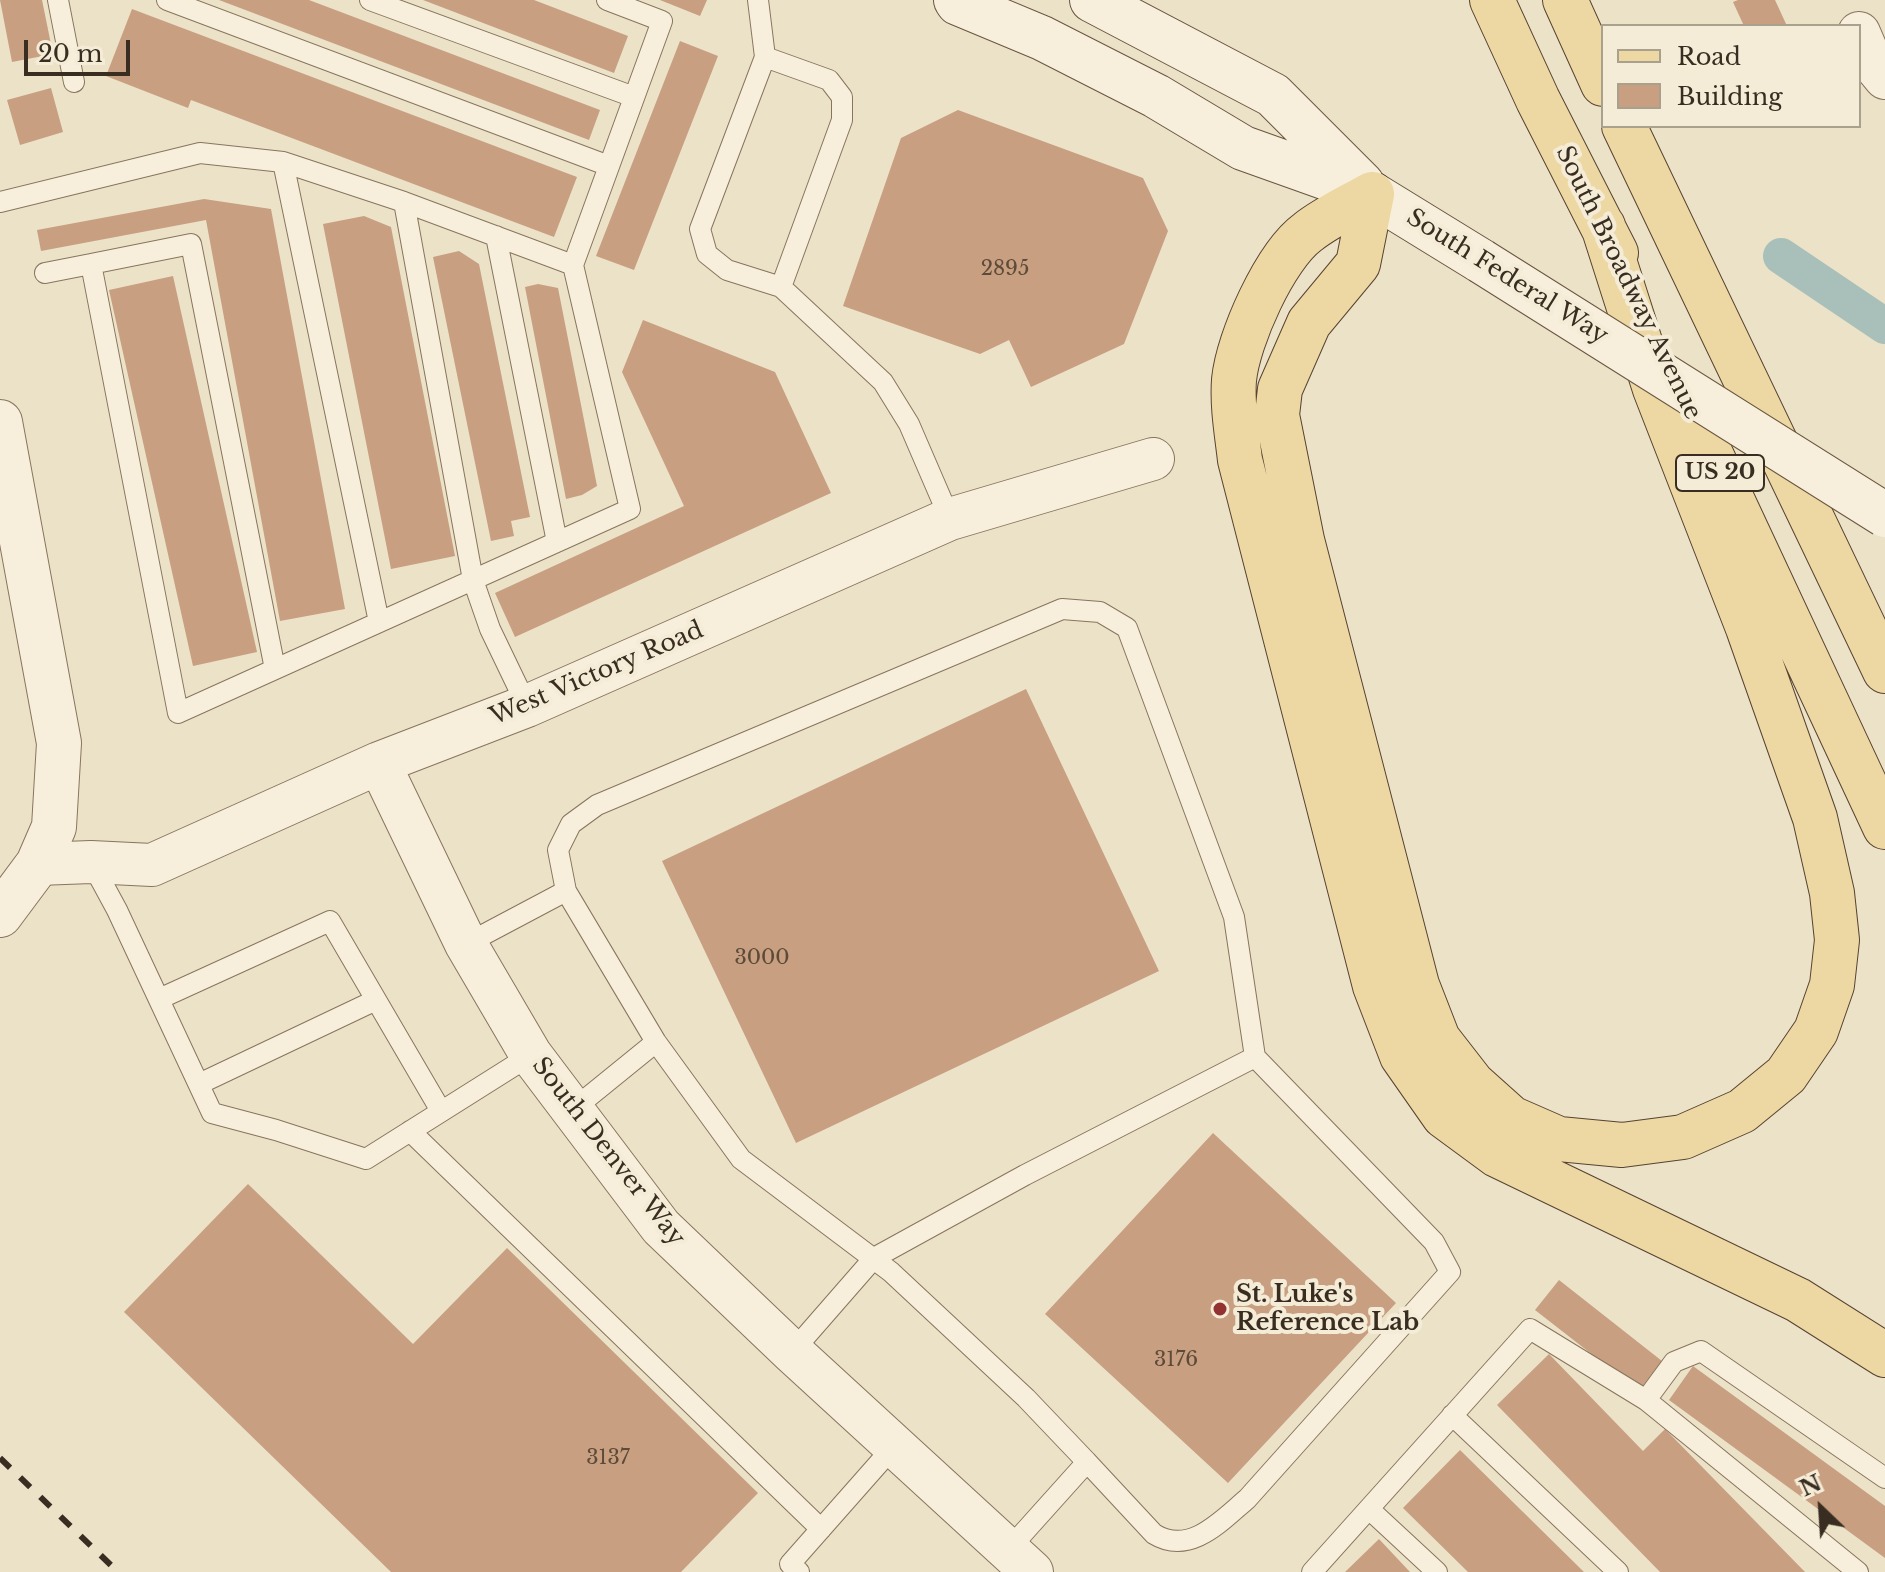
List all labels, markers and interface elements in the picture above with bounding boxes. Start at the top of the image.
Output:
scale bar [28,24,134,74]
legend [1601,24,1861,128]
text: 20 m [38,39,103,68]
text: Road [1677,42,1741,71]
text: Building [1677,82,1783,111]
street label: South Broadway Avenue [1549,141,1707,425]
street label: South Federal Way [1401,203,1613,351]
house number: 2895 [981,257,1029,281]
road number: US 20 [1676,455,1764,491]
street label: West Victory Road [486,616,708,732]
house number: 3000 [734,946,790,970]
street label: South Denver Way [525,1052,691,1252]
place label: St. Luke's Reference Lab [1236,1281,1419,1337]
marker: St. Luke's Reference Lab [1211,1300,1229,1318]
house number: 3176 [1154,1348,1198,1372]
house number: 3137 [586,1446,630,1470]
north arrow [1781,1468,1861,1548]
text: N [1796,1469,1826,1502]

